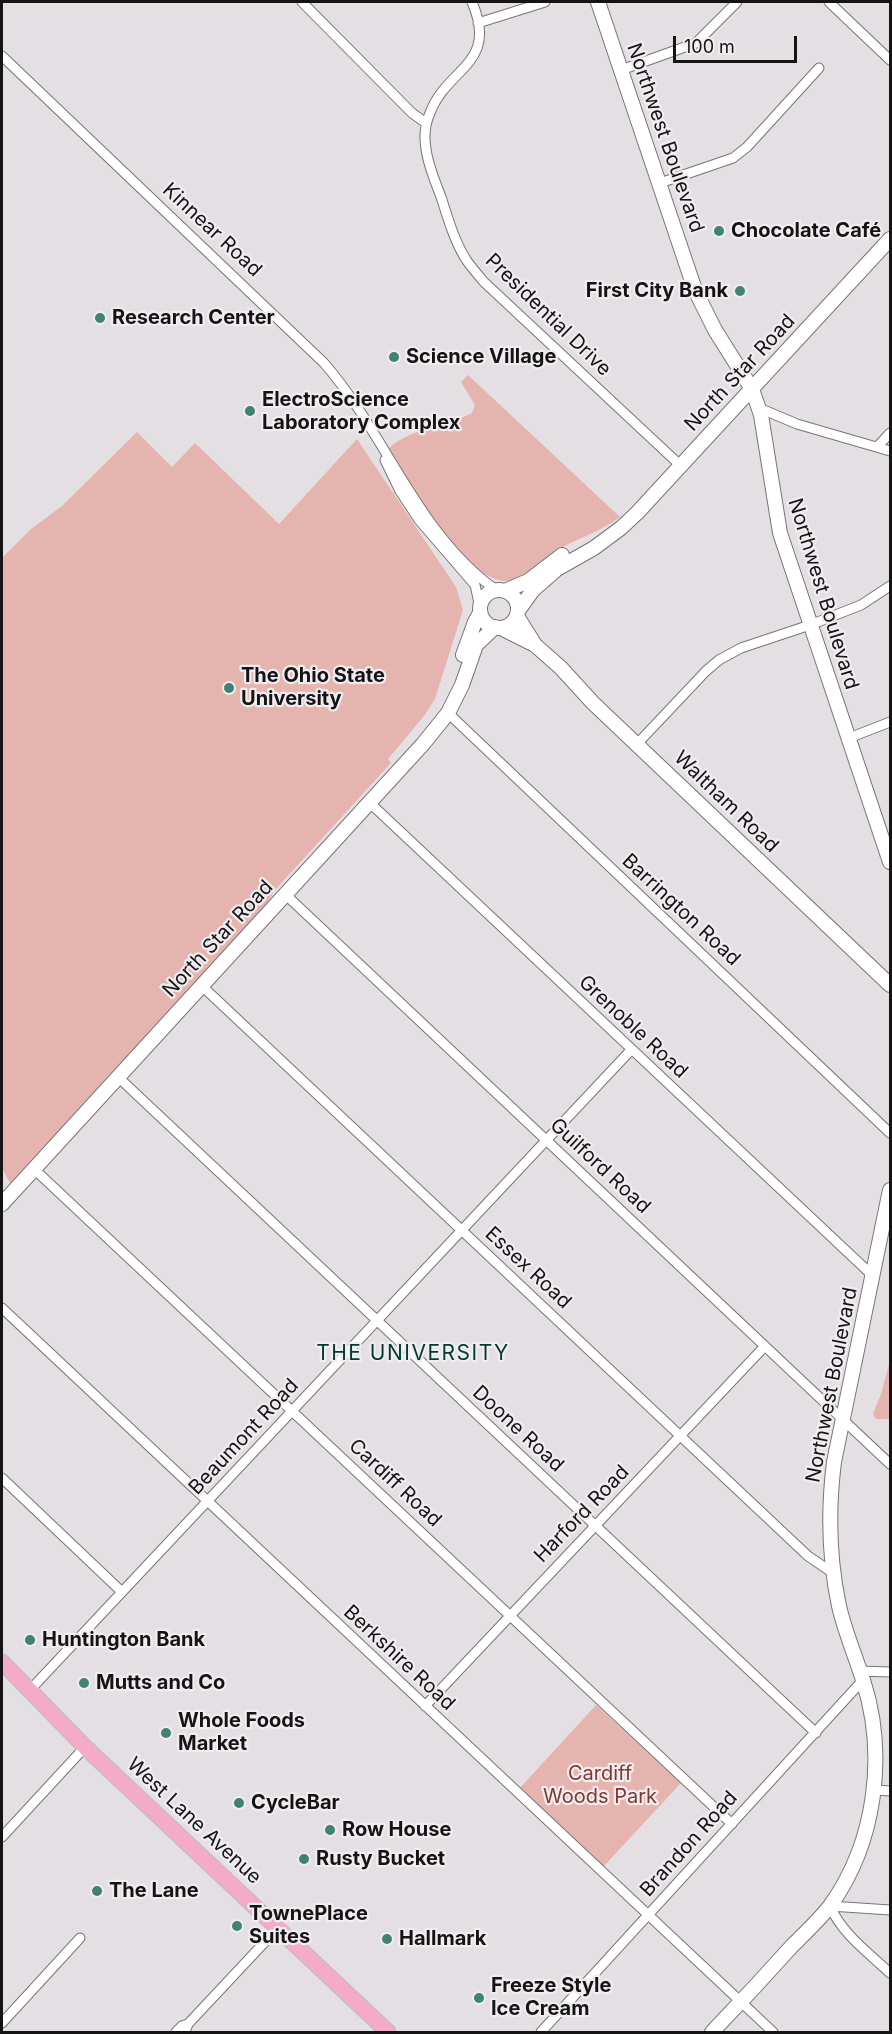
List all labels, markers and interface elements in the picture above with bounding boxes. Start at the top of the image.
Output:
scale bar [676,24,800,62]
text: 100 m [684,36,735,57]
street label: Northwest Boulevard [621,40,709,236]
street label: Kinnear Road [157,178,267,282]
place label: Chocolate Café [731,219,881,243]
marker: Chocolate Café [712,224,726,238]
street label: Presidential Drive [480,249,616,381]
place label: First City Bank [586,279,728,303]
marker: First City Bank [733,284,747,298]
place label: Research Center [112,306,275,330]
street label: North Star Road [680,310,800,436]
marker: Research Center [93,311,107,325]
place label: Science Village [406,345,556,369]
marker: Science Village [387,350,401,364]
place label: ElectroScience Laboratory Complex [262,388,460,435]
marker: ElectroScience Laboratory Complex [243,404,257,418]
street label: Northwest Boulevard [783,496,863,692]
place label: The Ohio State University [241,664,385,711]
marker: The Ohio State University [222,681,236,695]
street label: Waltham Road [669,746,783,858]
street label: Barrington Road [617,849,745,971]
street label: North Star Road [158,876,278,1002]
street label: Grenoble Road [574,970,692,1084]
street label: Guilford Road [545,1113,655,1219]
street label: Essex Road [480,1222,576,1314]
street label: Northwest Boulevard [801,1285,863,1485]
district label: THE UNIVERSITY [316,1341,510,1367]
street label: Beaumont Road [184,1374,304,1500]
street label: Doone Road [467,1381,569,1477]
street label: Cardiff Road [344,1434,446,1532]
street label: Harford Road [530,1460,634,1568]
street label: Berkshire Road [338,1600,460,1716]
place label: Huntington Bank [42,1628,205,1652]
marker: Huntington Bank [23,1633,37,1647]
place label: Mutts and Co [96,1671,225,1695]
marker: Mutts and Co [77,1676,91,1690]
place label: Whole Foods Market [178,1709,305,1756]
marker: Whole Foods Market [159,1726,173,1740]
street label: West Lane Avenue [122,1753,266,1889]
park label: Cardiff Woods Park [543,1762,657,1809]
street label: Brandon Road [635,1786,743,1902]
place label: CycleBar [251,1791,340,1815]
marker: CycleBar [232,1796,246,1810]
place label: Row House [342,1818,451,1842]
marker: Row House [323,1823,337,1837]
place label: Rusty Bucket [316,1847,445,1871]
marker: Rusty Bucket [297,1852,311,1866]
place label: The Lane [109,1879,199,1903]
marker: The Lane [90,1884,104,1898]
place label: TownePlace Suites [249,1902,368,1949]
marker: TownePlace Suites [230,1919,244,1933]
place label: Hallmark [399,1927,486,1951]
marker: Hallmark [380,1932,394,1946]
place label: Freeze Style Ice Cream [491,1974,611,2021]
marker: Freeze Style Ice Cream [472,1991,486,2005]

